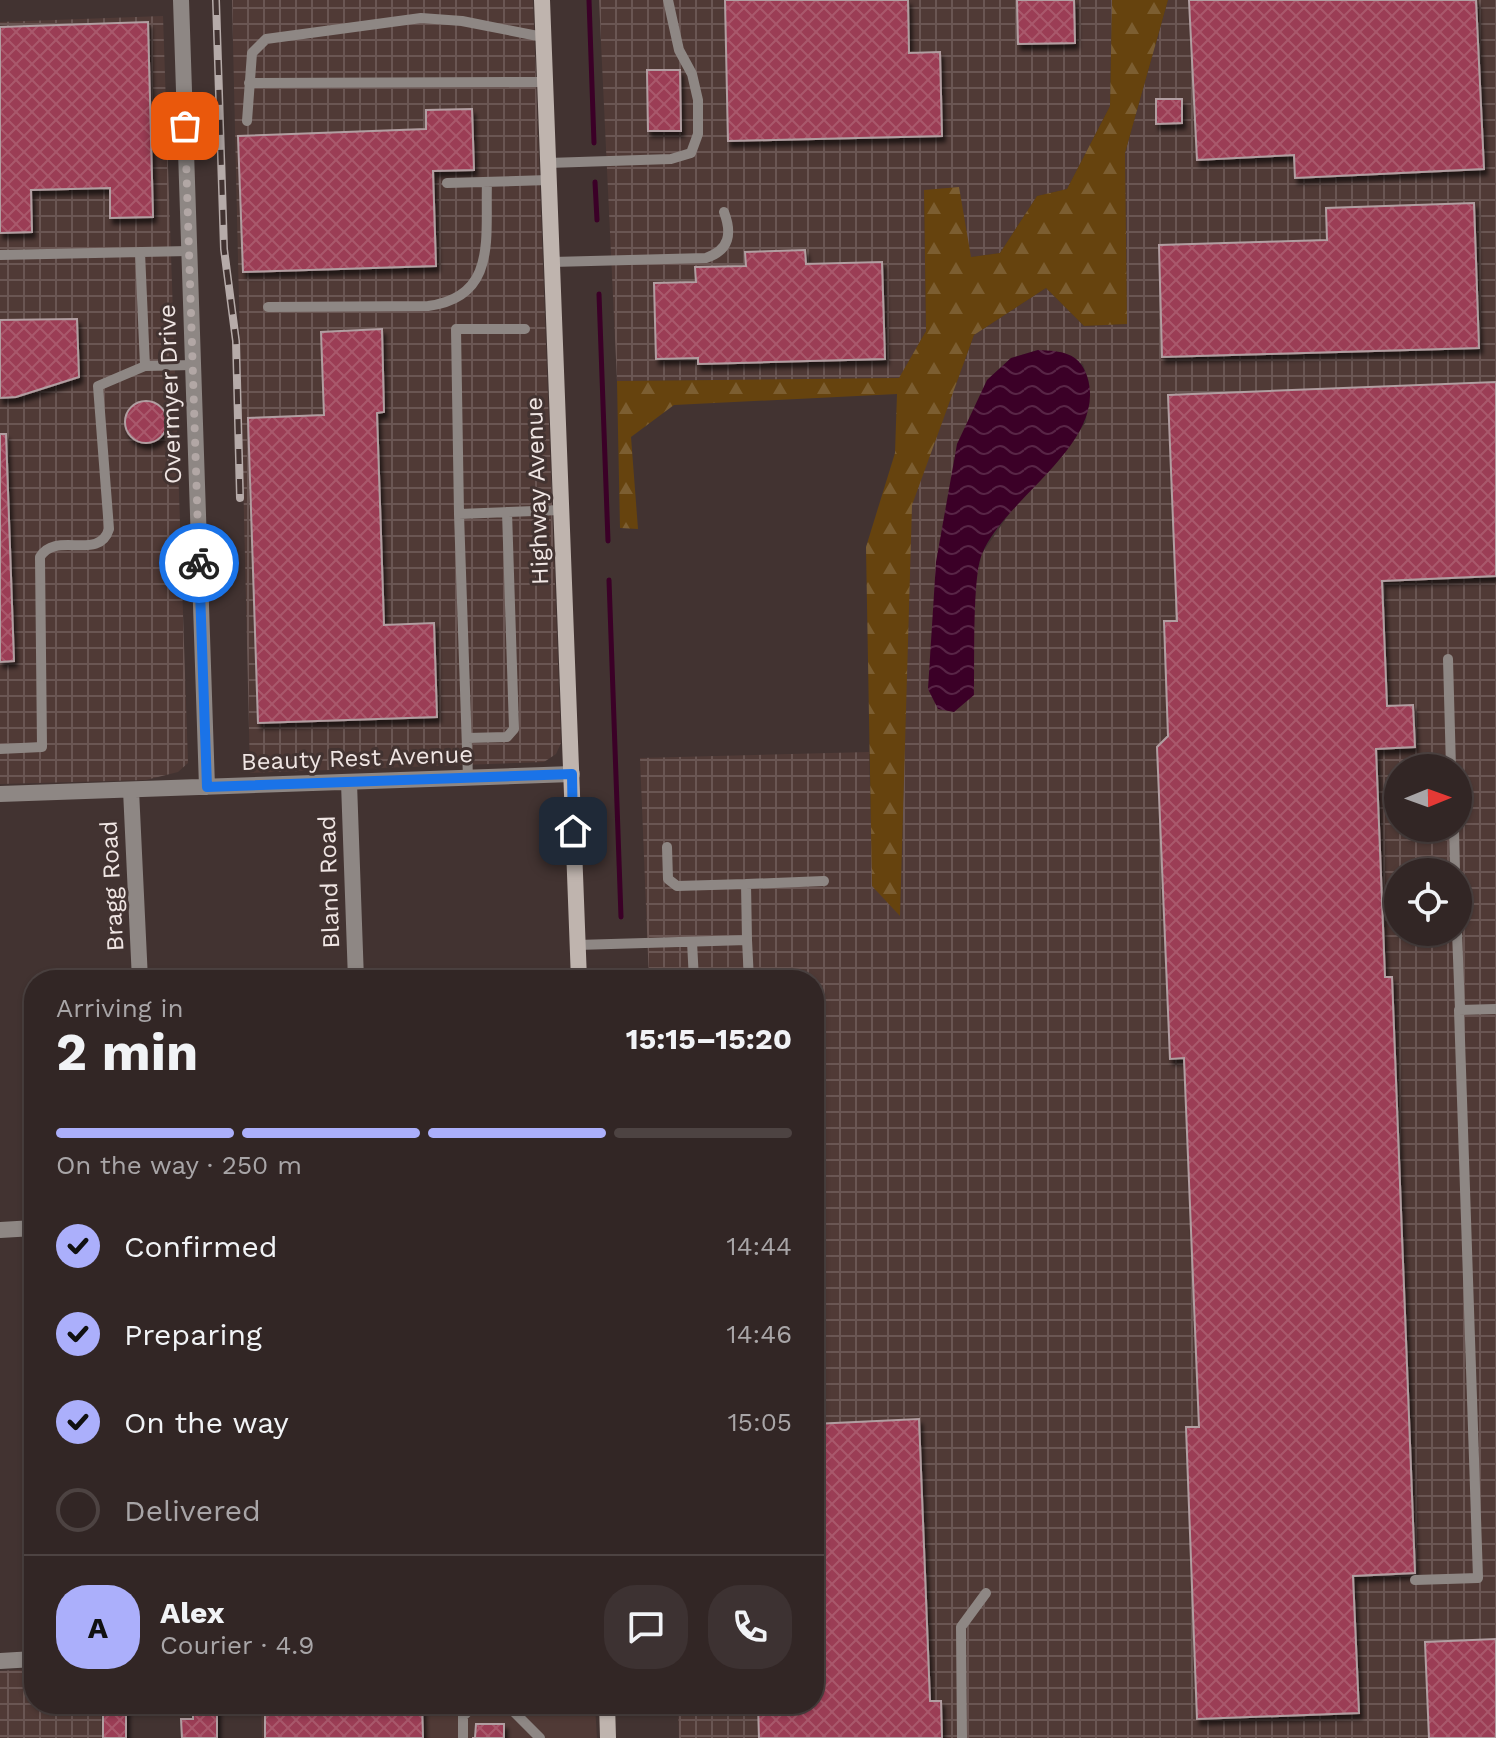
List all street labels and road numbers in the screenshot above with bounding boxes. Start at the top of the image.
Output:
street label: Overmyer Drive [153,304,187,484]
street label: Highway Avenue [520,397,554,585]
street label: Beauty Rest Avenue [241,740,473,776]
street label: Bland Road [313,815,345,949]
street label: Bragg Road [95,820,129,952]

